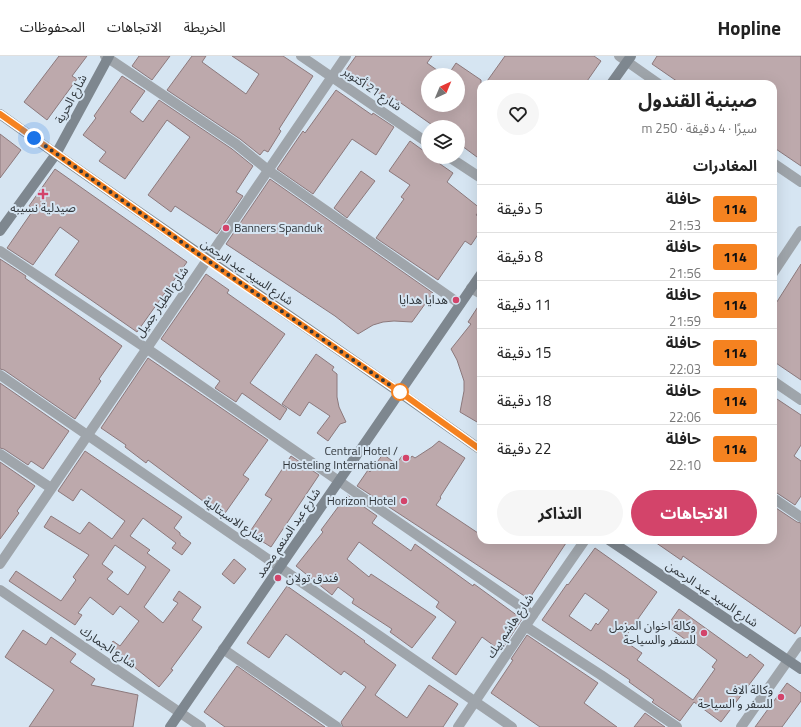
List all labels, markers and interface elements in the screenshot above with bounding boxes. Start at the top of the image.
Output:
text: Hopline [718,13,781,42]
text: المحفوظات [20,16,85,37]
text: الاتجاهات [107,16,162,37]
text: الخريطة [184,16,226,37]
street label: شارع 21 أكتوبر [338,61,406,115]
north arrow [421,68,465,112]
map controls [421,68,465,164]
street label: شارع الحرية [50,71,91,127]
text: صينية القندول [638,85,757,114]
button: heart [497,93,539,135]
text: سيرًا · 4 دقيقة · 250 m [642,118,757,138]
button: layers [421,120,465,164]
your location [24,128,44,148]
text: المغادرات [693,154,757,177]
text: حافلة [666,187,701,210]
marker: صيدلية نسيبه [38,189,48,199]
text: 5 دقيقة [497,197,543,220]
place label: صيدلية نسيبه [10,198,76,217]
text: 114 [723,198,747,219]
text: 21:53 [669,215,701,235]
place label: Banners Spanduk [234,218,323,237]
marker: Banners Spanduk [221,223,231,233]
street label: شارع السيد عبد الرحمن [197,234,297,310]
text: حافلة [666,235,701,258]
text: 8 دقيقة [497,245,543,268]
text: 114 [723,246,747,267]
street label: شارع الطيار جميل [130,262,193,341]
text: 21:56 [669,263,701,283]
text: حافلة [666,283,701,306]
place label: هدايا هدايا [399,290,448,309]
text: 11 دقيقة [497,293,551,316]
text: 114 [723,294,747,315]
marker: هدايا هدايا [451,295,461,305]
text: 21:59 [669,311,701,331]
text: حافلة [666,331,701,354]
text: 15 دقيقة [497,341,551,364]
text: 114 [723,342,747,363]
text: 22:03 [669,359,701,379]
text: حافلة [666,379,701,402]
unlabelled marker [391,383,409,401]
text: 18 دقيقة [497,389,551,412]
text: 114 [723,390,747,411]
text: 22:06 [669,407,701,427]
text: حافلة [666,427,701,450]
text: 22 دقيقة [497,437,551,460]
text: 114 [723,438,747,459]
place label: Central Hotel / Hosteling International [282,441,398,474]
marker: Central Hotel / Hosteling International [401,453,411,463]
text: 22:10 [669,455,701,475]
street label: شارع عبد المنعم محمد [250,484,325,582]
button: التذاكر [497,490,623,536]
button: الاتجاهات [631,490,757,536]
place label: Horizon Hotel [327,491,396,510]
street label: شارع الاسبتالية [200,492,269,547]
marker: Horizon Hotel [399,496,409,506]
street label: شارع السيد عبد الرحمن [662,556,762,632]
place label: فندق تولان [286,568,338,587]
marker: فندق تولان [273,573,283,583]
street label: شارع هاشم بيك [481,590,538,662]
place label: وكالة اخوان المزمل للسفر والسياحة [609,616,696,649]
street label: شارع الجمارك [76,621,140,673]
marker: وكالة اخوان المزمل للسفر والسياحة [699,628,709,638]
place label: وكالة الاف للسفر و السياحة [698,680,773,713]
marker: وكالة الاف للسفر و السياحة [776,692,786,702]

